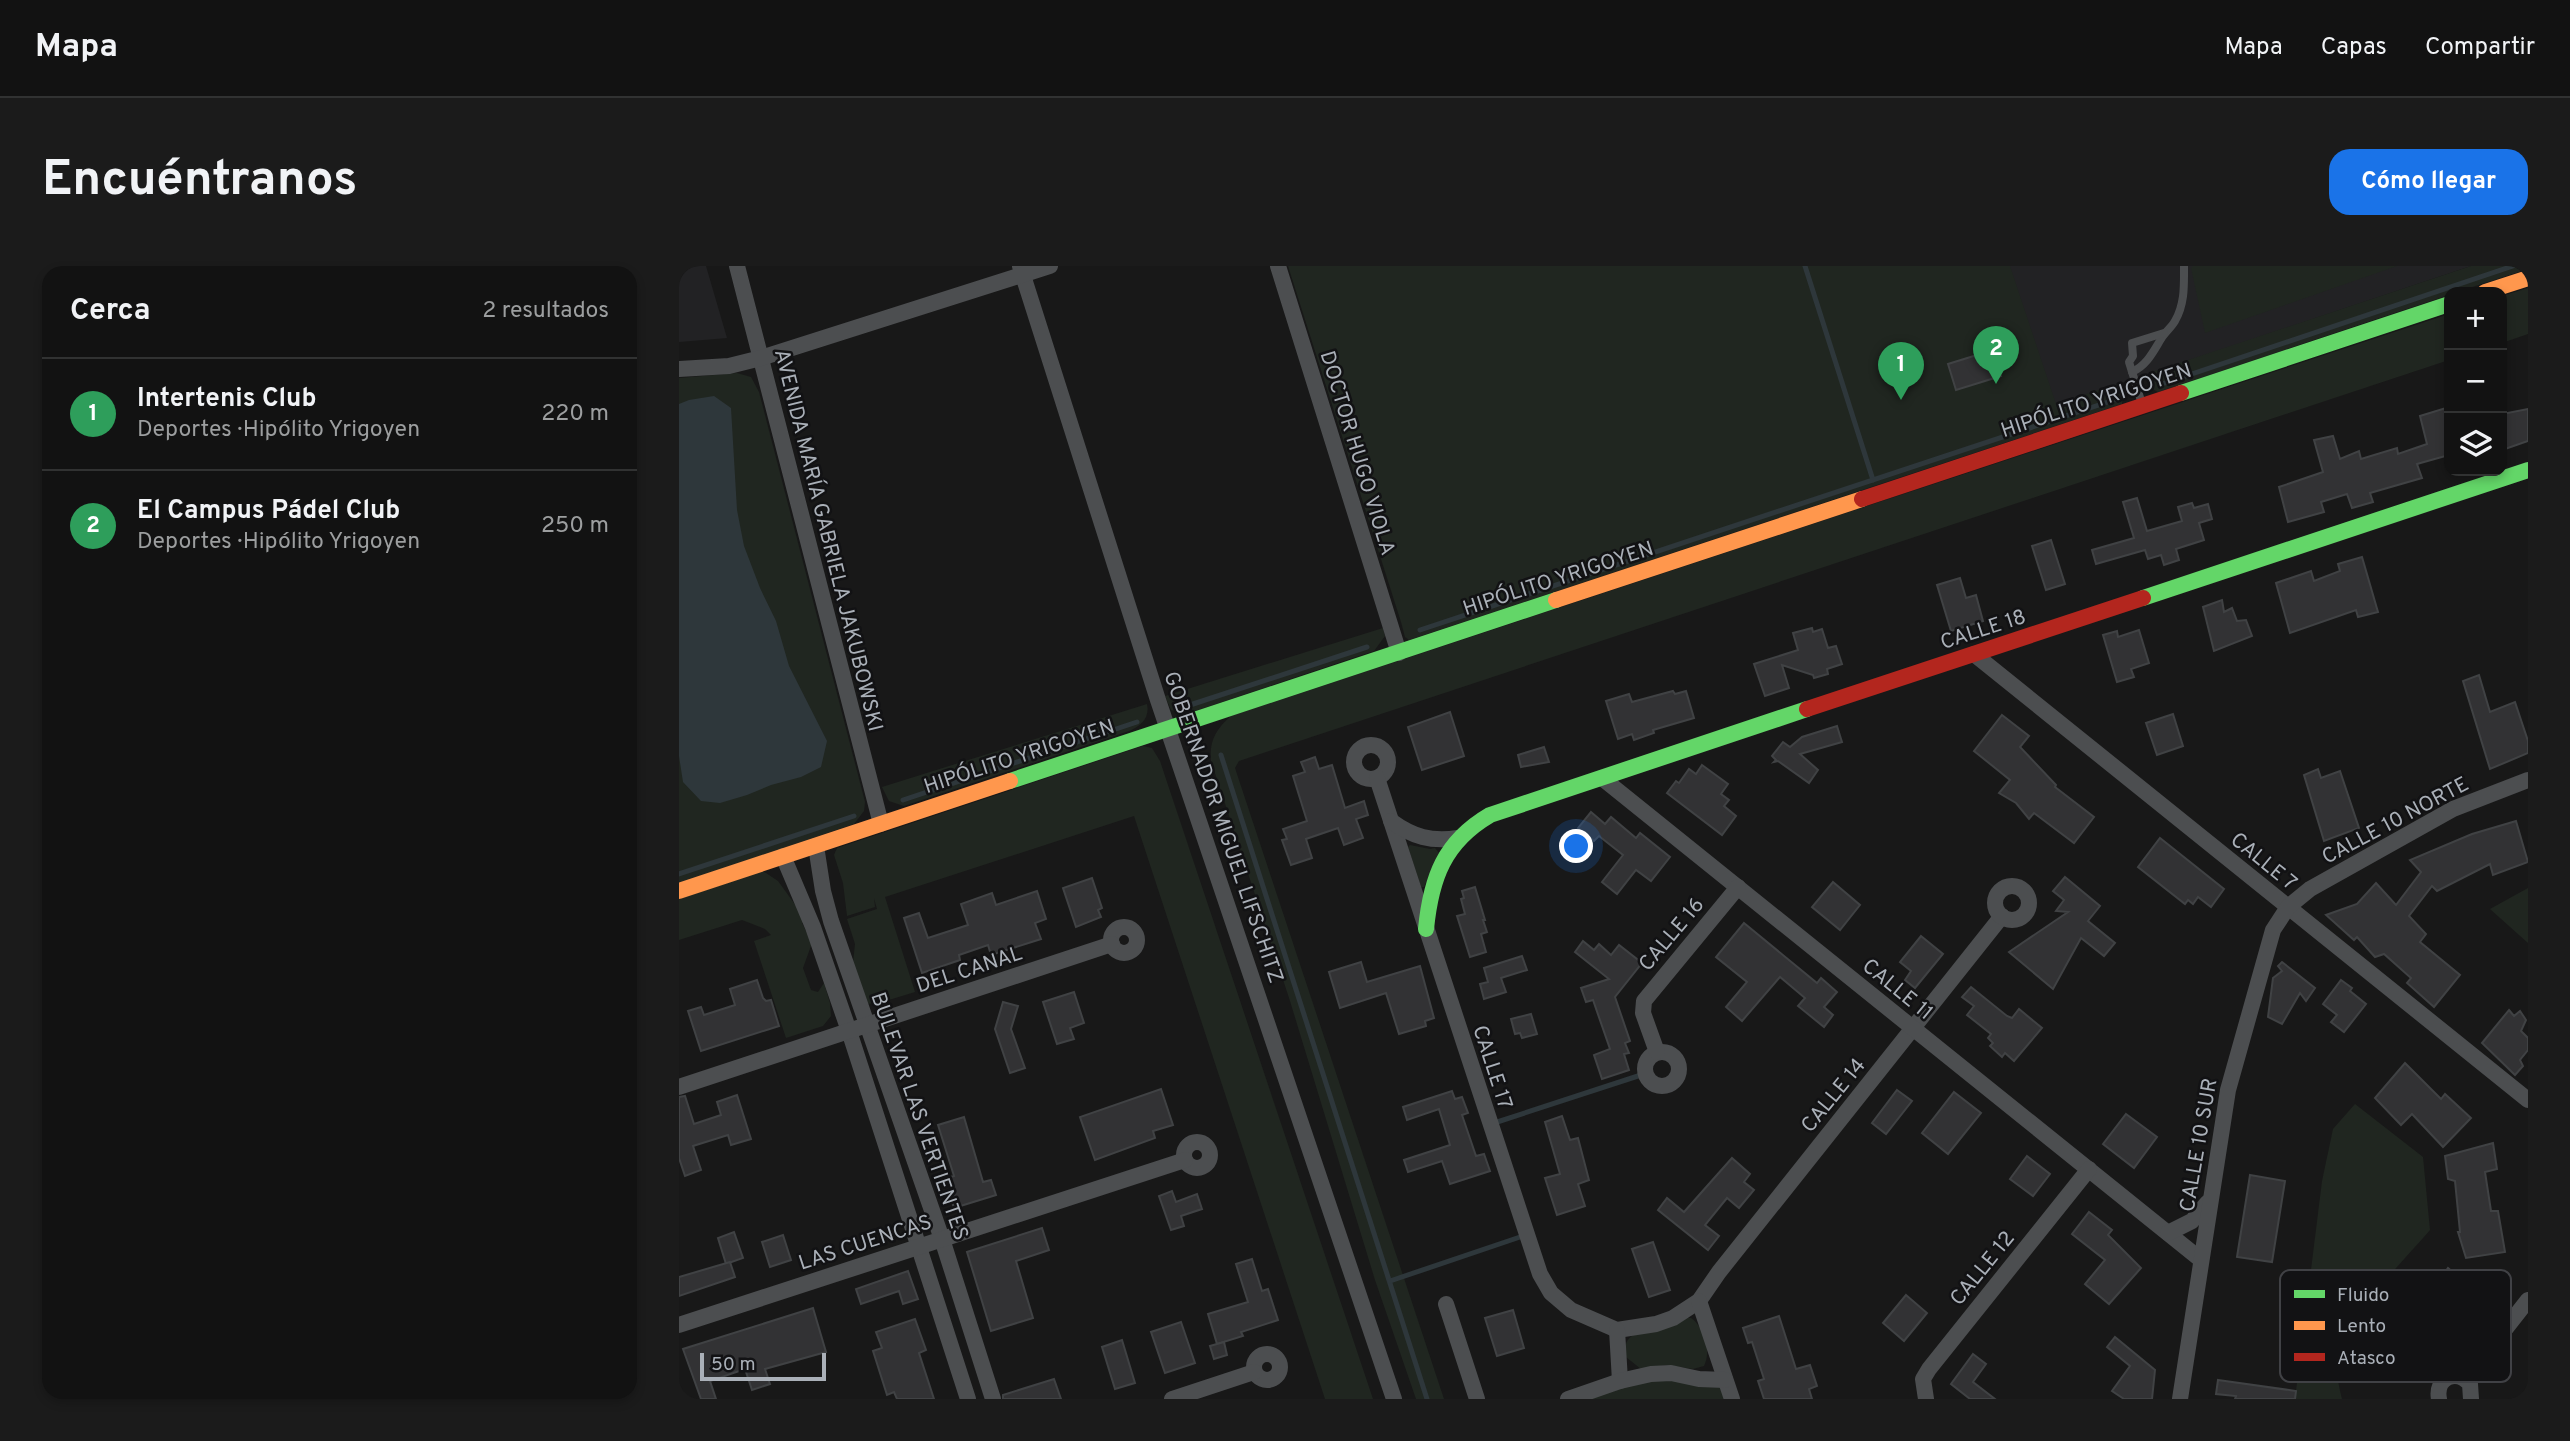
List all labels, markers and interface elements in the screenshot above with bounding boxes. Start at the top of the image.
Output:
text: Mapa [35,27,118,69]
text: Mapa [2225,33,2283,63]
text: Capas [2321,33,2387,63]
text: Compartir [2425,33,2535,63]
button: Cómo llegar [2329,149,2528,215]
text: Encuéntranos [42,151,357,213]
map controls [2444,287,2507,476]
button: + [2444,287,2507,350]
text: Cerca [70,293,150,330]
text: 2 resultados [482,297,609,326]
pin: 2 [1973,326,2019,384]
pin: 1 [1878,342,1924,400]
street label: AVENIDA MARÍA GABRIELA JAKUBOWSKI [767,346,889,734]
street label: DOCTOR HUGO VIOLA [1313,348,1401,559]
button: − [2444,350,2507,413]
street label: HIPÓLITO YRIGOYEN [1997,357,2195,445]
text: Intertenis Club [137,383,317,416]
text: 1 [88,400,98,429]
text: 220 m [541,400,609,429]
button: layers [2444,413,2507,476]
text: Deportes · Hipólito Yrigoyen [137,416,420,445]
text: El Campus Pádel Club [137,495,400,528]
text: 2 [86,512,100,541]
text: 250 m [541,512,609,541]
text: Deportes · Hipólito Yrigoyen [137,528,420,557]
street label: HIPÓLITO YRIGOYEN [1459,535,1657,623]
street label: CALLE 18 [1937,604,2030,657]
street label: GOBERNADOR MIGUEL LIFSCHITZ [1156,668,1289,987]
street label: HIPÓLITO YRIGOYEN [920,713,1118,801]
street label: CALLE 10 NORTE [2318,771,2474,871]
street label: CALLE 7 [2224,827,2302,897]
your location [1559,829,1593,863]
street label: CALLE 16 [1633,892,1711,977]
street label: DEL CANAL [913,941,1026,1000]
street label: CALLE 11 [1856,953,1938,1027]
street label: BULEVAR LAS VERTIENTES [863,989,974,1244]
street label: CALLE 17 [1465,1022,1518,1113]
street label: CALLE 14 [1796,1053,1872,1139]
street label: CALLE 10 SUR [2174,1076,2225,1214]
street label: LAS CUENCAS [795,1209,935,1278]
street label: CALLE 12 [1945,1226,2022,1312]
legend [2280,1270,2511,1382]
text: Fluido [2337,1284,2389,1308]
text: Lento [2337,1315,2386,1339]
text: Atasco [2337,1347,2396,1371]
scale bar [700,1350,826,1382]
text: 50 m [711,1353,756,1377]

